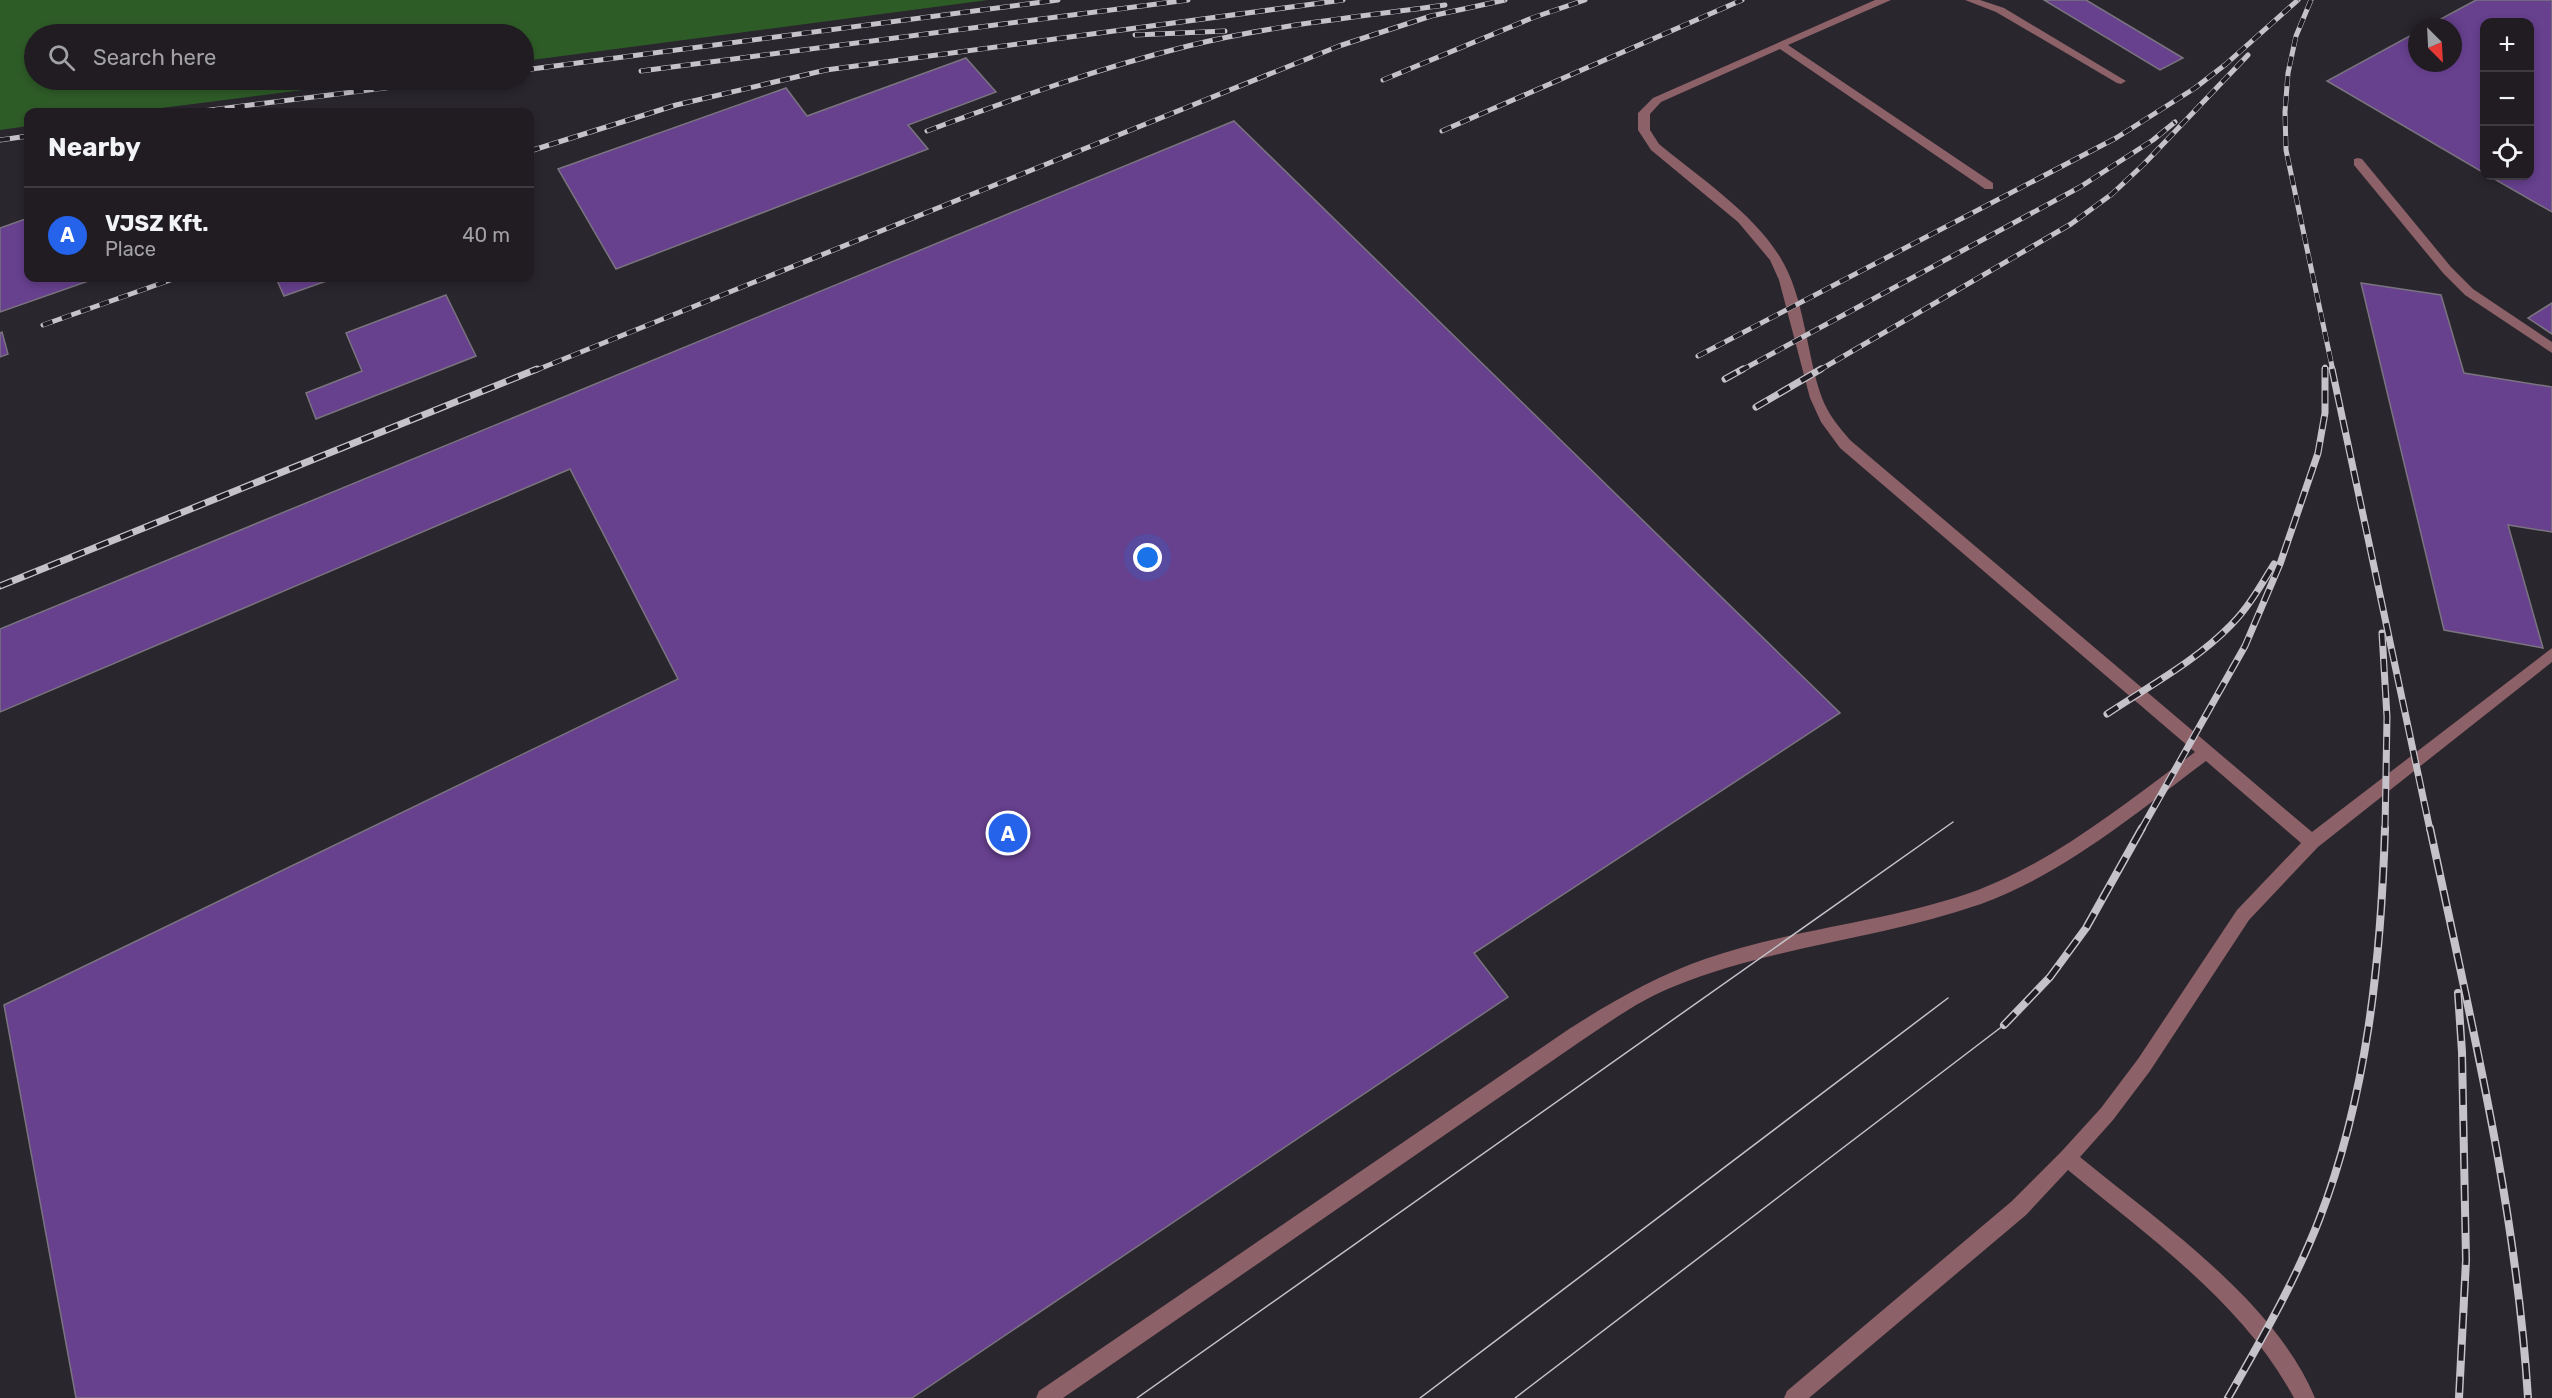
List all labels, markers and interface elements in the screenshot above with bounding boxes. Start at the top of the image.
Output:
north arrow [2408,18,2462,72]
map controls [2480,18,2534,180]
button: + [2480,18,2534,72]
search box [24,24,534,90]
icon: search [45,41,78,74]
text: Search here [93,44,216,71]
button: − [2480,72,2534,126]
button: locate [2480,126,2534,180]
text: Nearby [48,132,141,163]
text: VJSZ Kft. [105,210,208,237]
text: A [60,223,75,247]
text: 40 m [462,223,510,247]
text: Place [105,237,156,261]
your location [1133,543,1162,572]
pin: A [988,810,1028,856]

